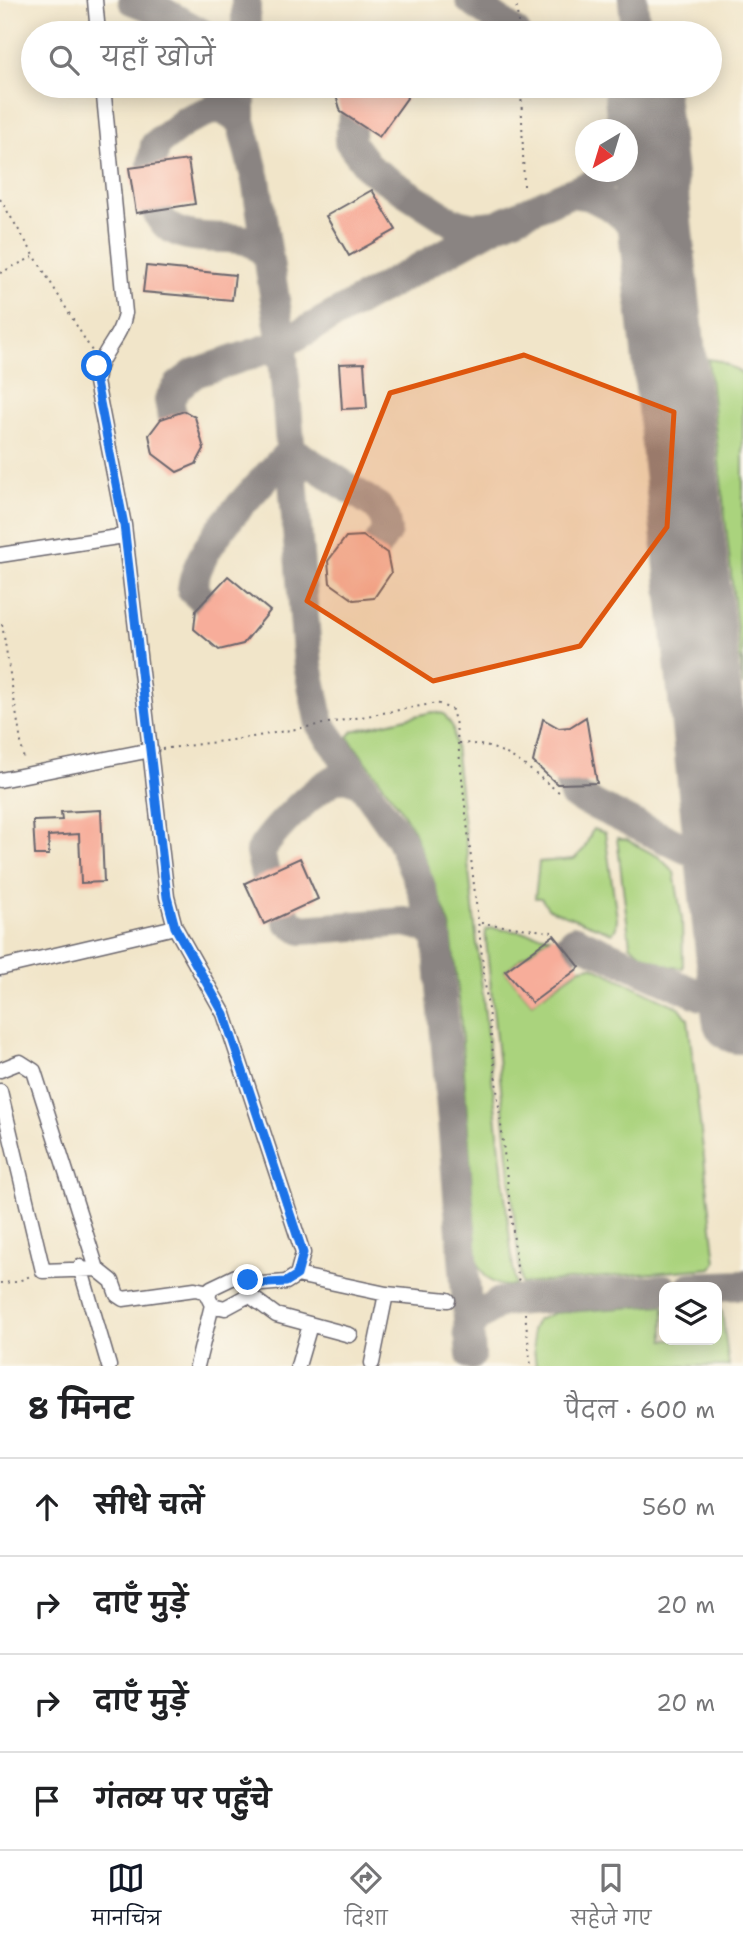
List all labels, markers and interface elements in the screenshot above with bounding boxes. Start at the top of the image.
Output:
search box [21,21,722,98]
text: यहाँ खोजें [101,39,215,74]
icon: search [45,41,83,79]
north arrow [575,119,638,182]
route start [81,350,112,381]
route end [232,1264,263,1295]
map controls [659,1282,722,1345]
button: layers [659,1282,722,1345]
text: 8 मिनट [28,1388,132,1429]
text: पैदल · 600 m [564,1395,715,1425]
text: सीधे चलें [95,1487,204,1522]
icon: ahead [28,1488,66,1526]
text: 560 m [642,1492,715,1522]
text: दाएँ मुड़ें [95,1585,188,1620]
icon: right [28,1586,66,1624]
text: 20 m [656,1590,715,1620]
text: दाएँ मुड़ें [95,1683,188,1718]
icon: right [28,1684,66,1722]
text: 20 m [656,1688,715,1718]
text: गंतव्य पर पहुँचे [95,1781,271,1816]
icon: arrive [28,1782,66,1820]
tab: मानचित्र [92,1859,161,1939]
tab: दिशा [345,1859,388,1939]
tab: सहेजे गए [571,1859,651,1939]

